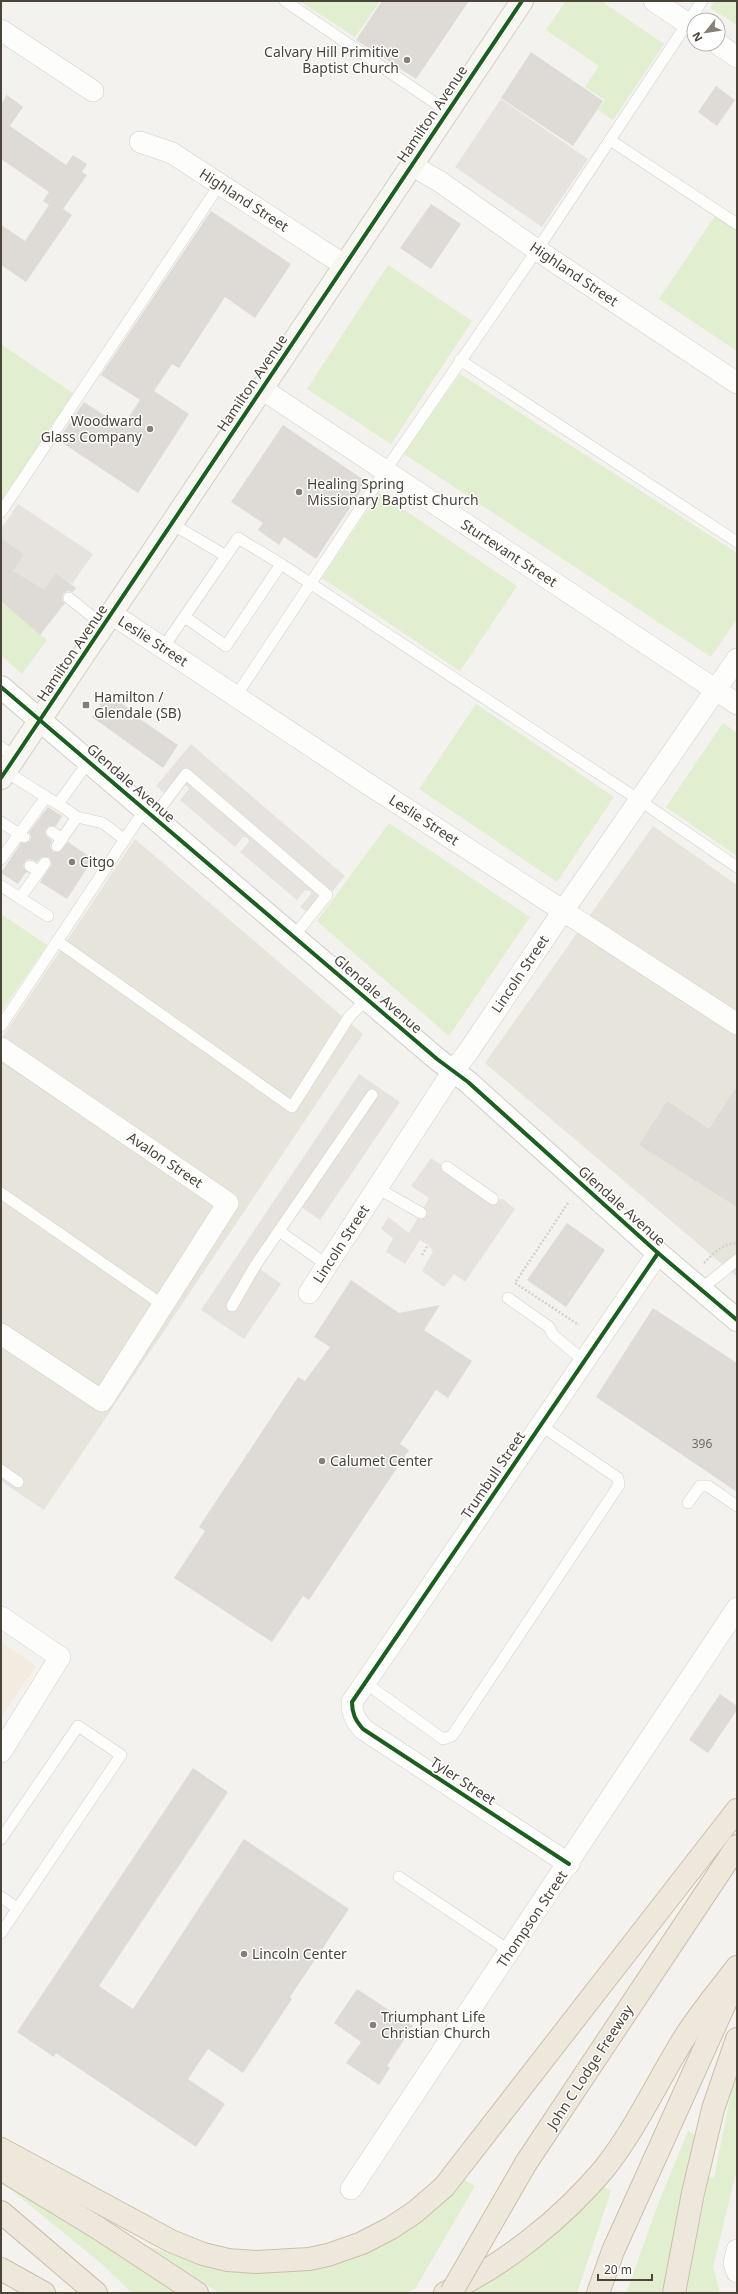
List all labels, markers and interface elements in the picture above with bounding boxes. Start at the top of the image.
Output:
north arrow [686,12,726,52]
text: N [688,30,706,45]
place label: Calvary Hill Primitive Baptist Church [264,42,399,77]
marker: Calvary Hill Primitive Baptist Church [402,55,412,65]
street label: Hamilton Avenue [392,61,471,166]
street label: Highland Street [196,164,293,236]
street label: Highland Street [526,237,622,310]
street label: Hamilton Avenue [212,330,291,435]
place label: Woodward Glass Company [41,411,143,446]
marker: Woodward Glass Company [145,424,155,434]
place label: Healing Spring Missionary Baptist Church [307,474,479,509]
marker: Healing Spring Missionary Baptist Church [294,487,304,497]
street label: Sturtevant Street [457,514,561,591]
street label: Hamilton Avenue [32,600,111,705]
street label: Leslie Street [115,611,192,670]
place label: Hamilton / Glendale (SB) [94,687,181,722]
marker: Hamilton / Glendale (SB) [81,700,91,710]
street label: Glendale Avenue [83,739,180,826]
street label: Leslie Street [386,790,463,849]
place label: Citgo [80,852,115,871]
marker: Citgo [67,857,77,867]
street label: Lincoln Street [487,931,553,1016]
street label: Glendale Avenue [330,950,427,1037]
street label: Avalon Street [124,1127,207,1192]
street label: Glendale Avenue [575,1161,670,1250]
street label: Lincoln Street [308,1201,373,1287]
street label: Trumbull Street [456,1427,529,1522]
house number: 396 [692,1435,712,1452]
place label: Calumet Center [330,1451,433,1470]
marker: Calumet Center [317,1456,327,1466]
street label: Tyler Street [427,1752,500,1809]
street label: Thompson Street [492,1866,571,1971]
place label: Lincoln Center [252,1944,347,1963]
marker: Lincoln Center [239,1949,249,1959]
street label: John C Lodge Freeway [541,2000,637,2134]
place label: Triumphant Life Christian Church [381,2007,490,2042]
marker: Triumphant Life Christian Church [368,2020,378,2030]
scale bar [598,2256,652,2282]
text: 20 m [604,2261,632,2278]

